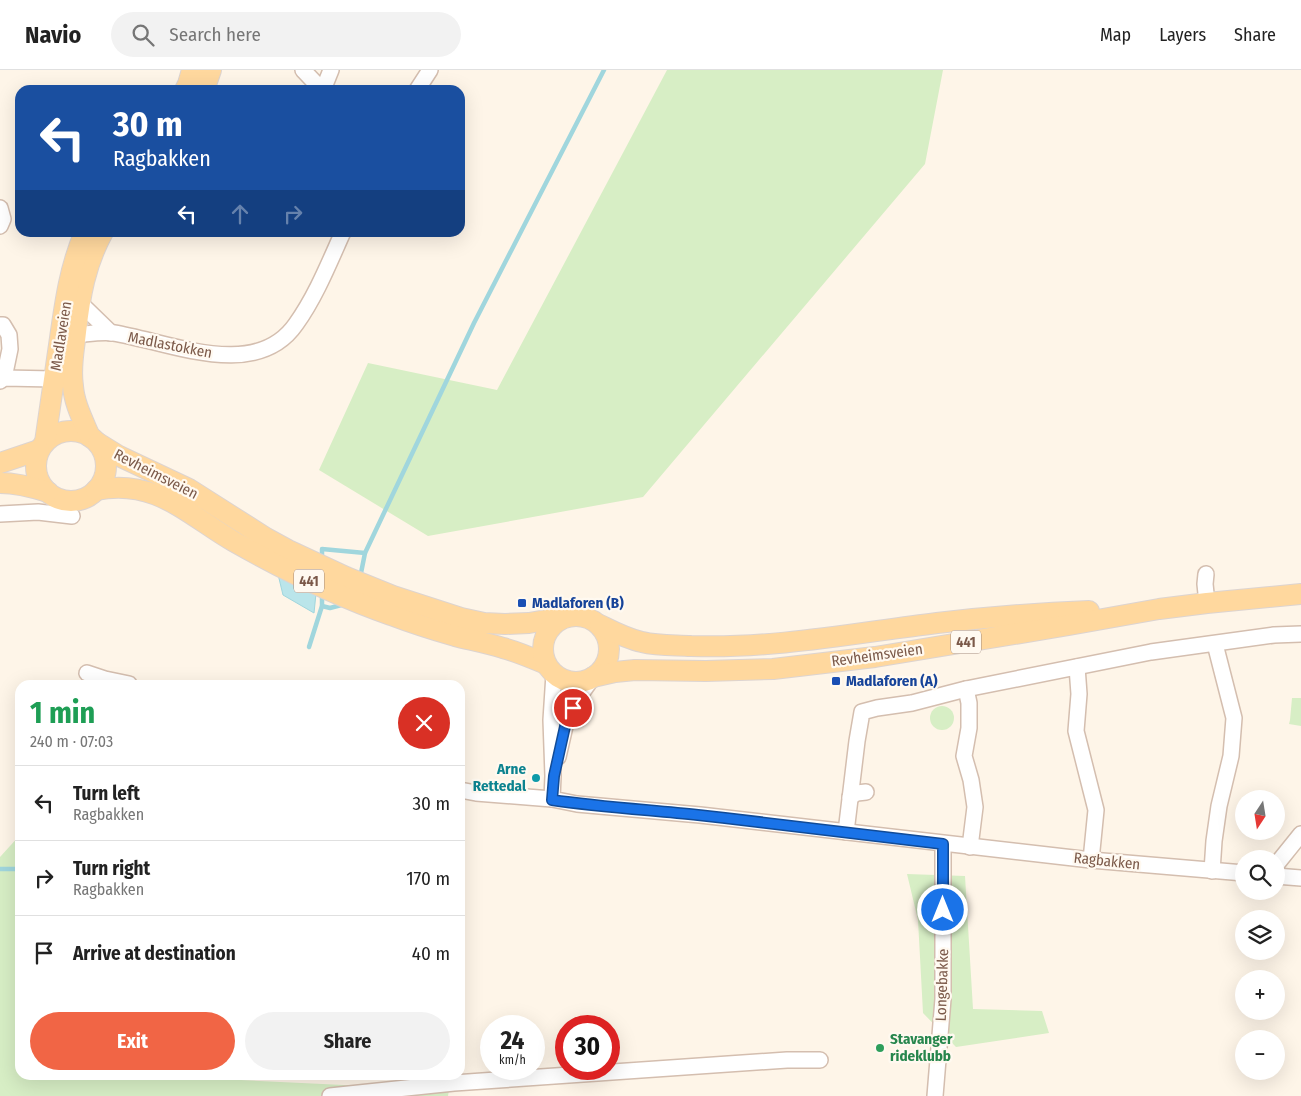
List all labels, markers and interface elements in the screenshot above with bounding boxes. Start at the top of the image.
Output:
search box [111,12,461,57]
text: Navio [25,21,81,49]
icon: search [129,21,157,49]
text: Search here [169,23,261,46]
text: Map [1100,24,1131,46]
text: Layers [1159,24,1206,46]
text: Share [1234,24,1276,46]
text: 30 m [113,103,183,145]
icon: left [30,105,95,170]
text: Ragbakken [113,145,211,172]
icon: left [173,200,201,228]
icon: ahead [226,200,254,228]
icon: right [279,200,307,228]
street label: Madlaveien [47,300,75,372]
street label: Madlastokken [126,328,214,362]
street label: Revheimsveien [111,445,201,503]
road number: 441 [294,570,324,592]
place label: Madlaforen (B) [532,594,624,612]
marker: Madlaforen (B) [516,597,528,609]
road number: 441 [951,630,981,654]
street label: Revheimsveien [830,640,924,670]
place label: Madlaforen (A) [846,672,938,690]
marker: Madlaforen (A) [830,675,842,687]
pin [552,687,594,729]
icon: arrive [559,694,587,722]
text: 1 min [30,695,95,731]
button: close [398,697,450,749]
text: 240 m · 07:03 [30,732,113,751]
place label: Arne Rettedal [473,760,527,795]
marker: Arne Rettedal [530,772,542,784]
text: Turn left [73,782,140,805]
icon: left [30,789,58,817]
north arrow [1235,790,1285,840]
map controls [1235,790,1285,1080]
text: 30 m [412,792,450,815]
text: Ragbakken [73,805,144,824]
street label: Ragbakken [1073,849,1141,873]
button: search [1235,850,1285,900]
text: Turn right [73,857,150,880]
icon: right [30,864,58,892]
text: 170 m [406,867,450,890]
text: Ragbakken [73,880,144,899]
position arrow [916,883,968,935]
button: layers [1235,910,1285,960]
icon: arrive [30,939,58,967]
text: Arrive at destination [73,942,236,965]
text: 40 m [412,942,450,965]
street label: Longebakke [932,948,952,1022]
button: + [1235,970,1285,1020]
button: Exit [30,1012,235,1070]
button: Share [245,1012,450,1070]
speed limit sign: 30 [555,1015,620,1080]
text: 24 [501,1026,524,1056]
place label: Stavanger rideklubb [890,1030,953,1065]
button: − [1235,1030,1285,1080]
marker: Stavanger rideklubb [874,1042,886,1054]
text: km/h [499,1053,526,1067]

